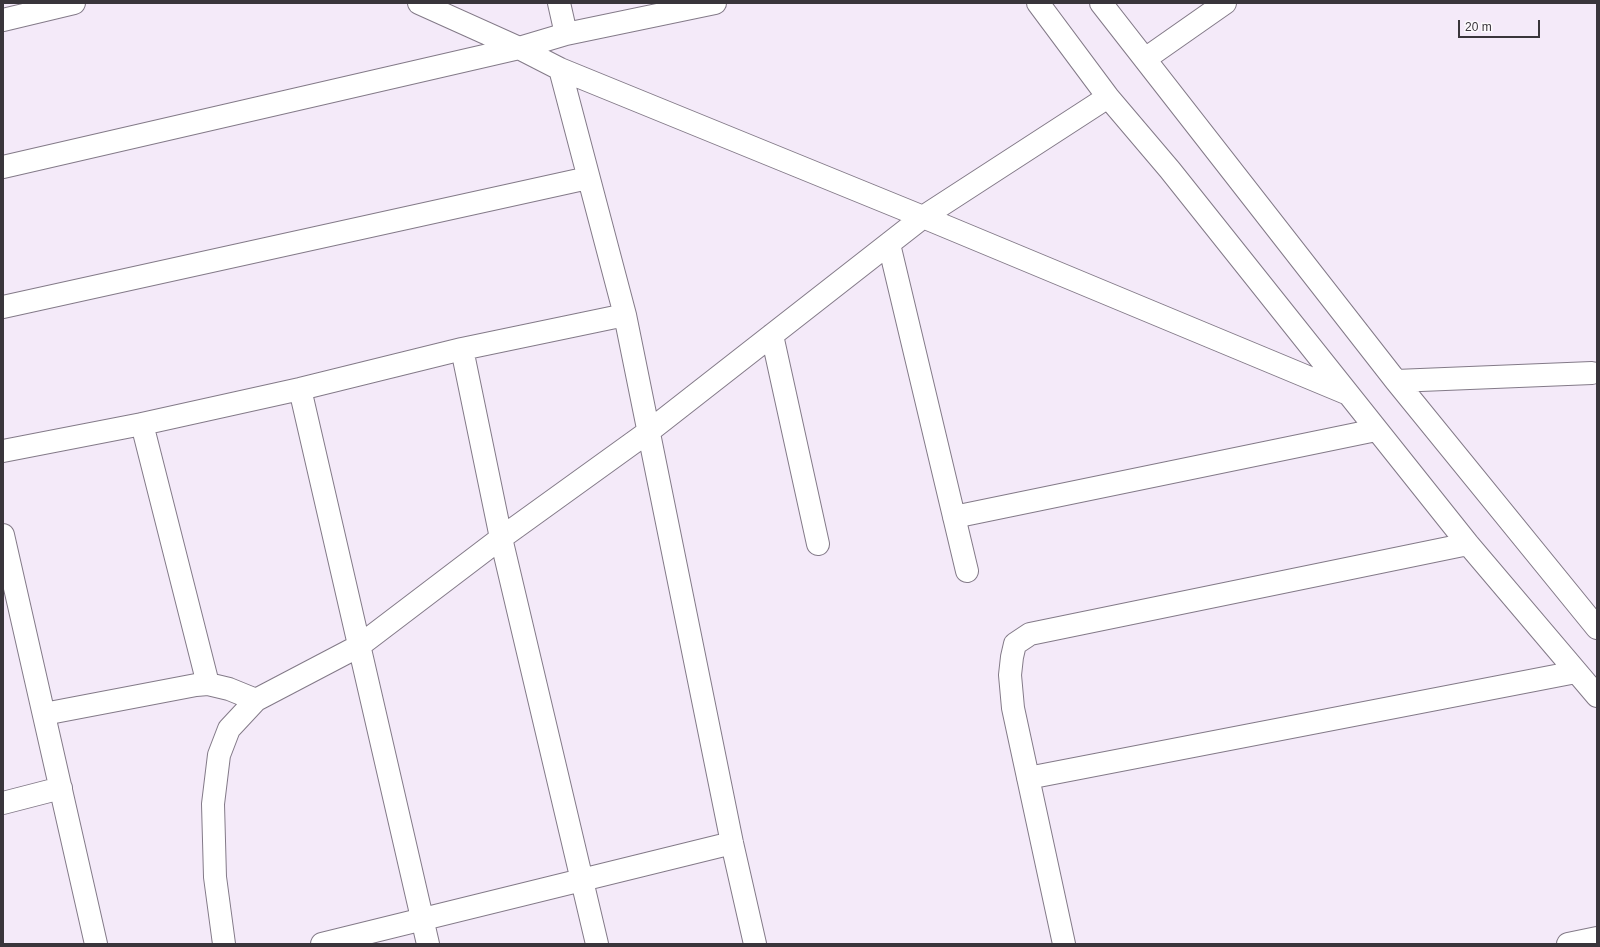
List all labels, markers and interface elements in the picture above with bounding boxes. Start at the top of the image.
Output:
scale bar [1460,12,1542,38]
text: 20 m [1465,20,1492,34]

